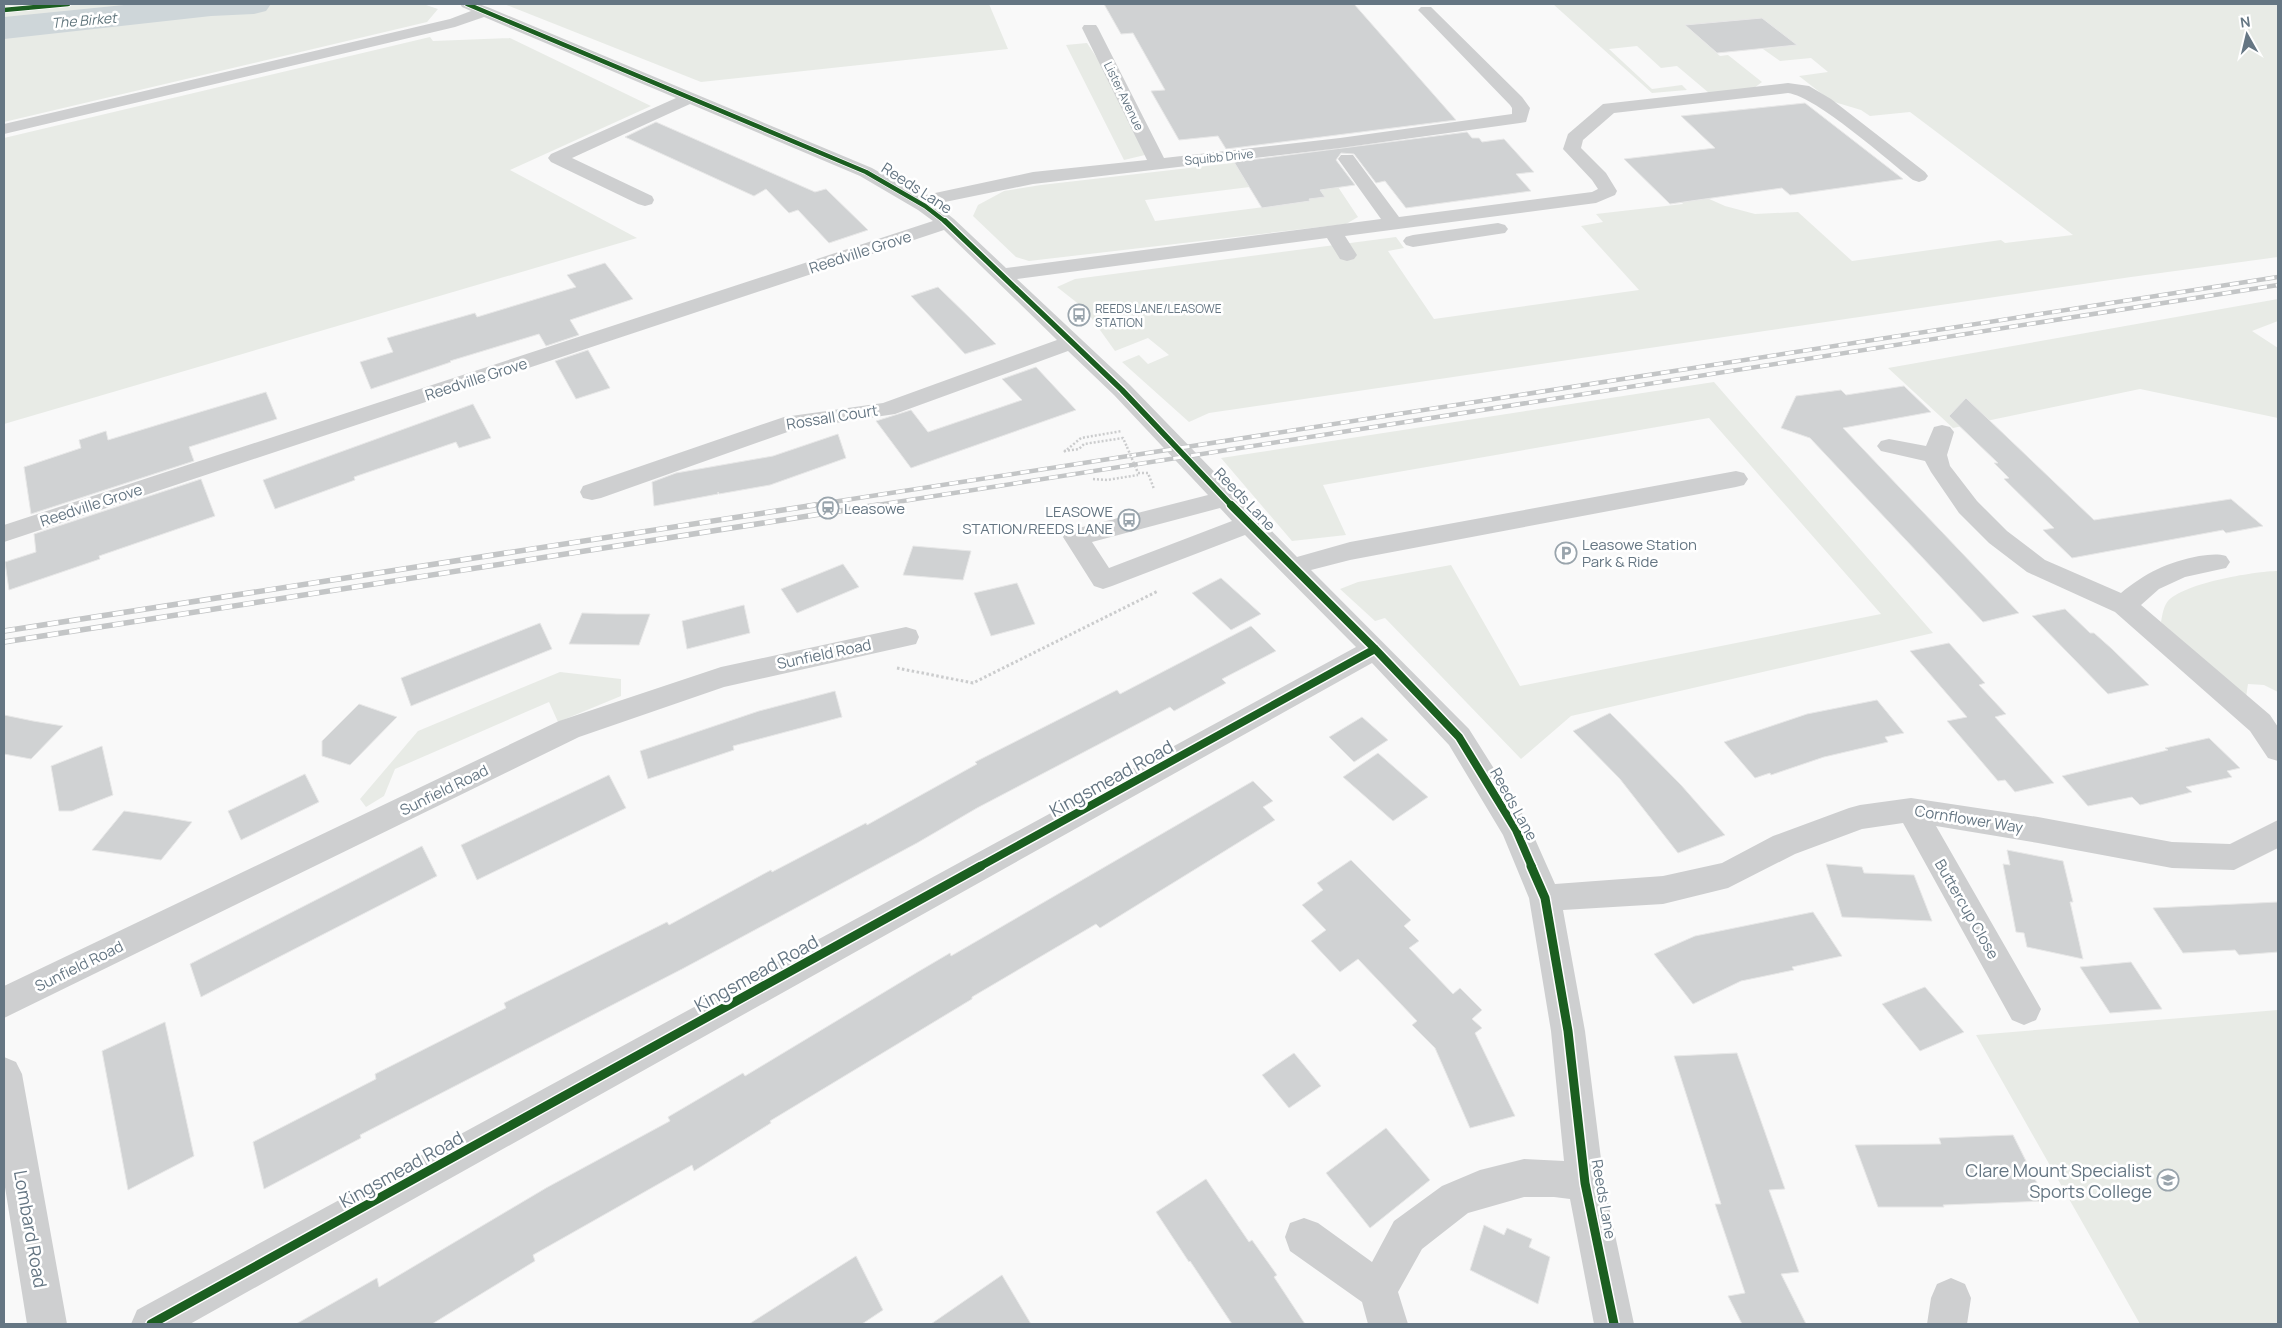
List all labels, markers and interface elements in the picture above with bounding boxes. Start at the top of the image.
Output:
water label: The Birket [51,8,119,32]
north arrow [2222,10,2272,60]
text: N [2239,12,2251,32]
street label: Lister Avenue [1100,59,1148,133]
street label: Squibb Drive [1184,145,1254,169]
street label: Reeds Lane [878,157,957,219]
street label: Reedville Grove [806,226,914,278]
place label: REEDS LANE/LEASOWE STATION [1095,300,1222,331]
bus stop icon: REEDS LANE/LEASOWE STATION [1067,303,1091,327]
street label: Reedville Grove [422,353,530,405]
street label: Rossall Court [785,399,879,435]
street label: Reeds Lane [1210,463,1281,535]
street label: Reedville Grove [37,479,145,531]
station icon: Leasowe [816,496,840,520]
place label: Leasowe [844,498,905,519]
place label: LEASOWE STATION/REEDS LANE [962,501,1113,539]
bus stop icon: LEASOWE STATION/REEDS LANE [1117,508,1141,532]
place label: Leasowe Station Park & Ride [1582,534,1697,572]
parking icon: Leasowe Station Park & Ride [1554,541,1578,565]
street label: Sunfield Road [775,634,873,674]
street label: Kingsmead Road [1045,734,1177,822]
street label: Sunfield Road [396,760,492,820]
street label: Reeds Lane [1485,764,1543,844]
street label: Cornflower Way [1913,800,2025,838]
street label: Buttercup Close [1930,855,2004,963]
street label: Kingsmead Road [690,929,822,1017]
street label: Sunfield Road [31,936,127,996]
street label: Kingsmead Road [335,1125,467,1213]
street label: Reeds Lane [1587,1158,1621,1241]
place label: Clare Mount Specialist Sports College [1965,1158,2152,1203]
street label: Lombard Road [9,1168,53,1290]
school or university icon: Clare Mount Specialist Sports College [2156,1168,2180,1192]

